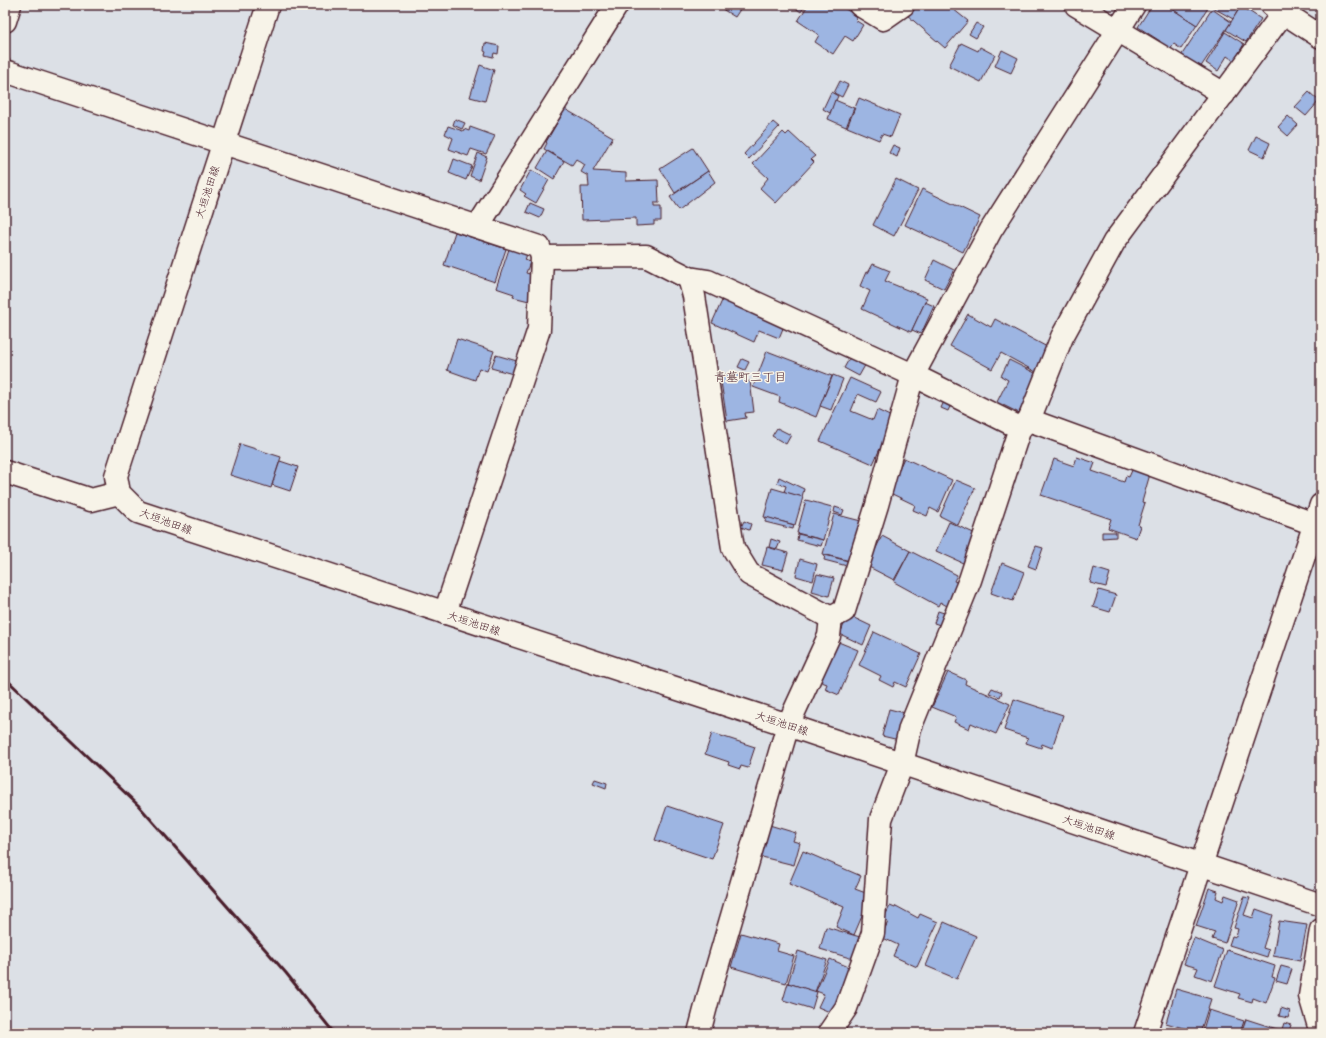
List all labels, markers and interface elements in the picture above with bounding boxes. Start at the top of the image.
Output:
street label: 大垣池田線 [193,164,222,220]
district label: 青墓町三丁目 [714,370,786,385]
street label: 大垣池田線 [138,506,194,537]
street label: 大垣池田線 [446,609,502,638]
street label: 大垣池田線 [754,709,810,738]
street label: 大垣池田線 [1061,812,1117,843]

